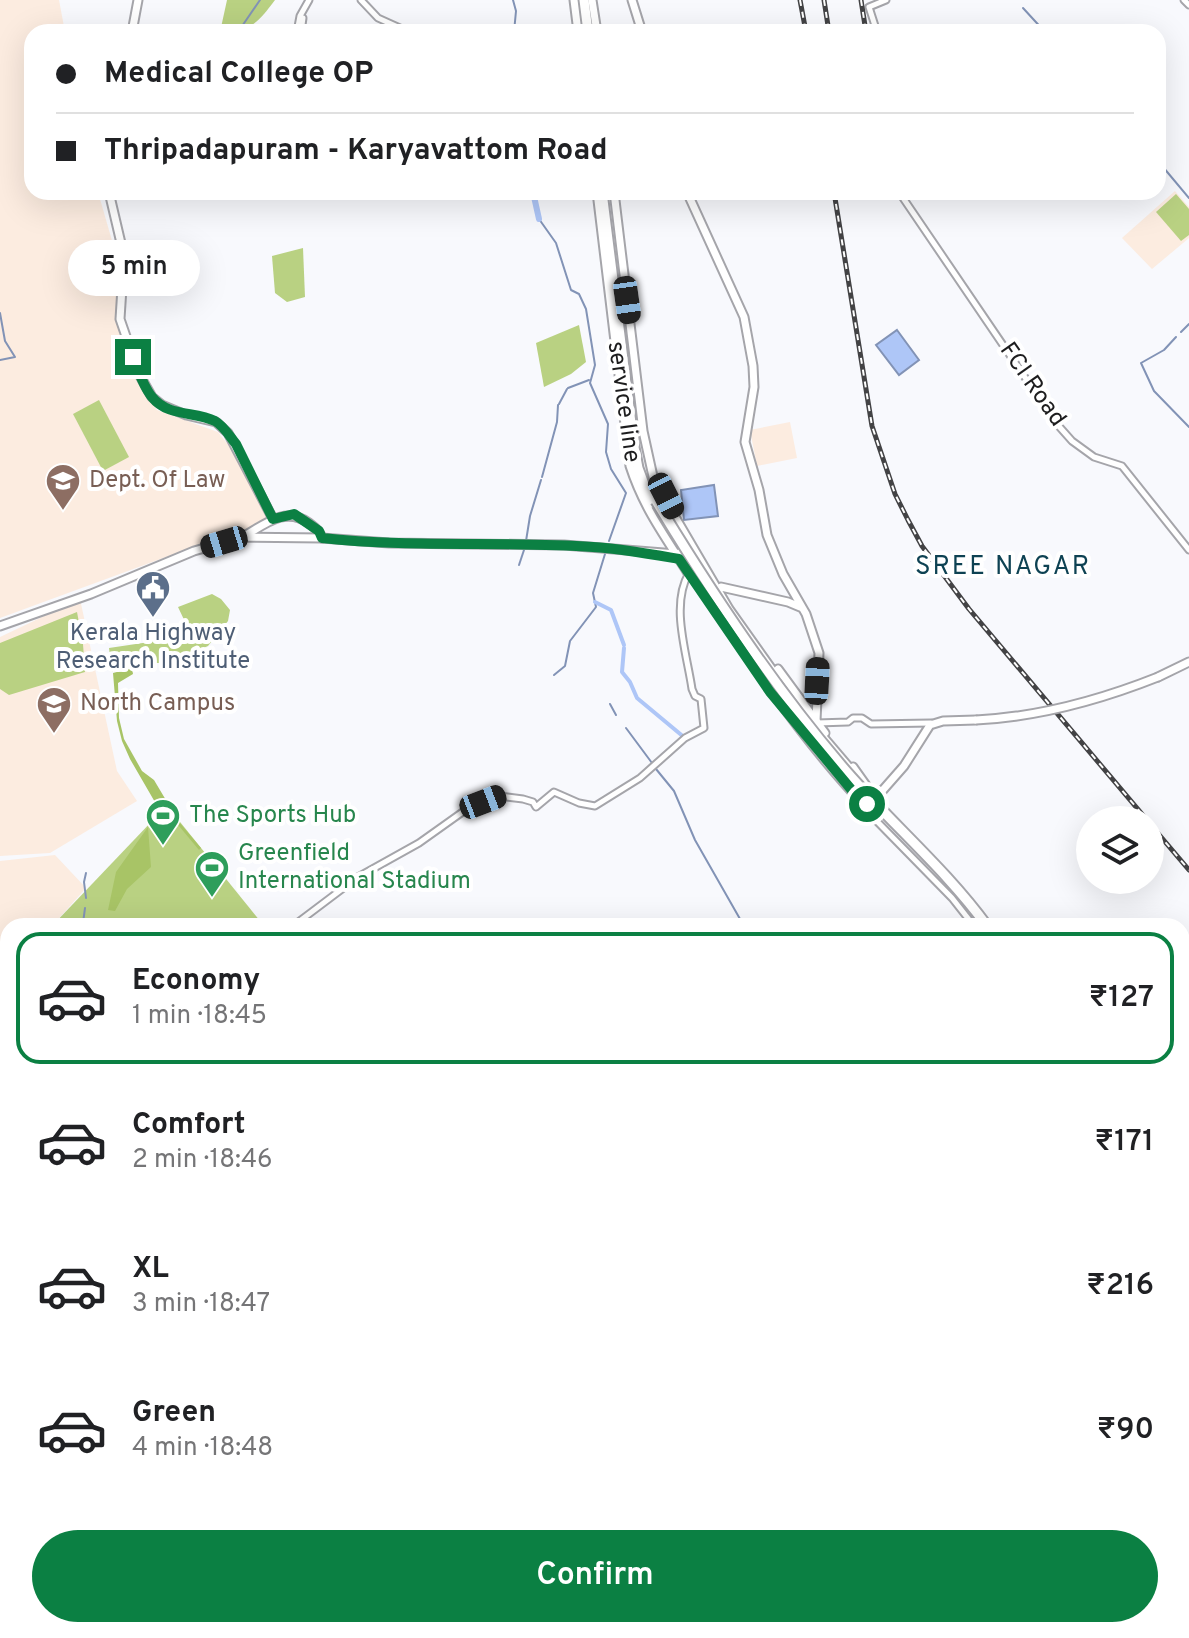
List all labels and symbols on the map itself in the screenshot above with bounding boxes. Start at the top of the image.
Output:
callout: 5 min [67,241,199,297]
car [612,275,642,325]
street label: FCI Road [992,337,1072,433]
route end [115,339,151,375]
street label: service line [600,339,646,465]
school or university icon: Dept. Of Law [44,462,82,512]
place label: Dept. Of Law [89,466,225,496]
car [644,469,688,523]
car [198,524,250,560]
district label: SREE NAGAR [915,551,1091,584]
public building icon: Kerala Highway Research Institute [134,569,172,619]
place label: Kerala Highway Research Institute [56,619,250,677]
car [804,656,830,706]
school or university icon: North Campus [35,685,73,735]
place label: North Campus [80,689,235,719]
car [456,782,510,822]
route start [849,786,885,822]
sports icon: The Sports Hub [144,797,182,847]
place label: The Sports Hub [189,801,356,831]
place label: Greenfield International Stadium [238,839,471,897]
sports icon: Greenfield International Stadium [193,849,231,899]

